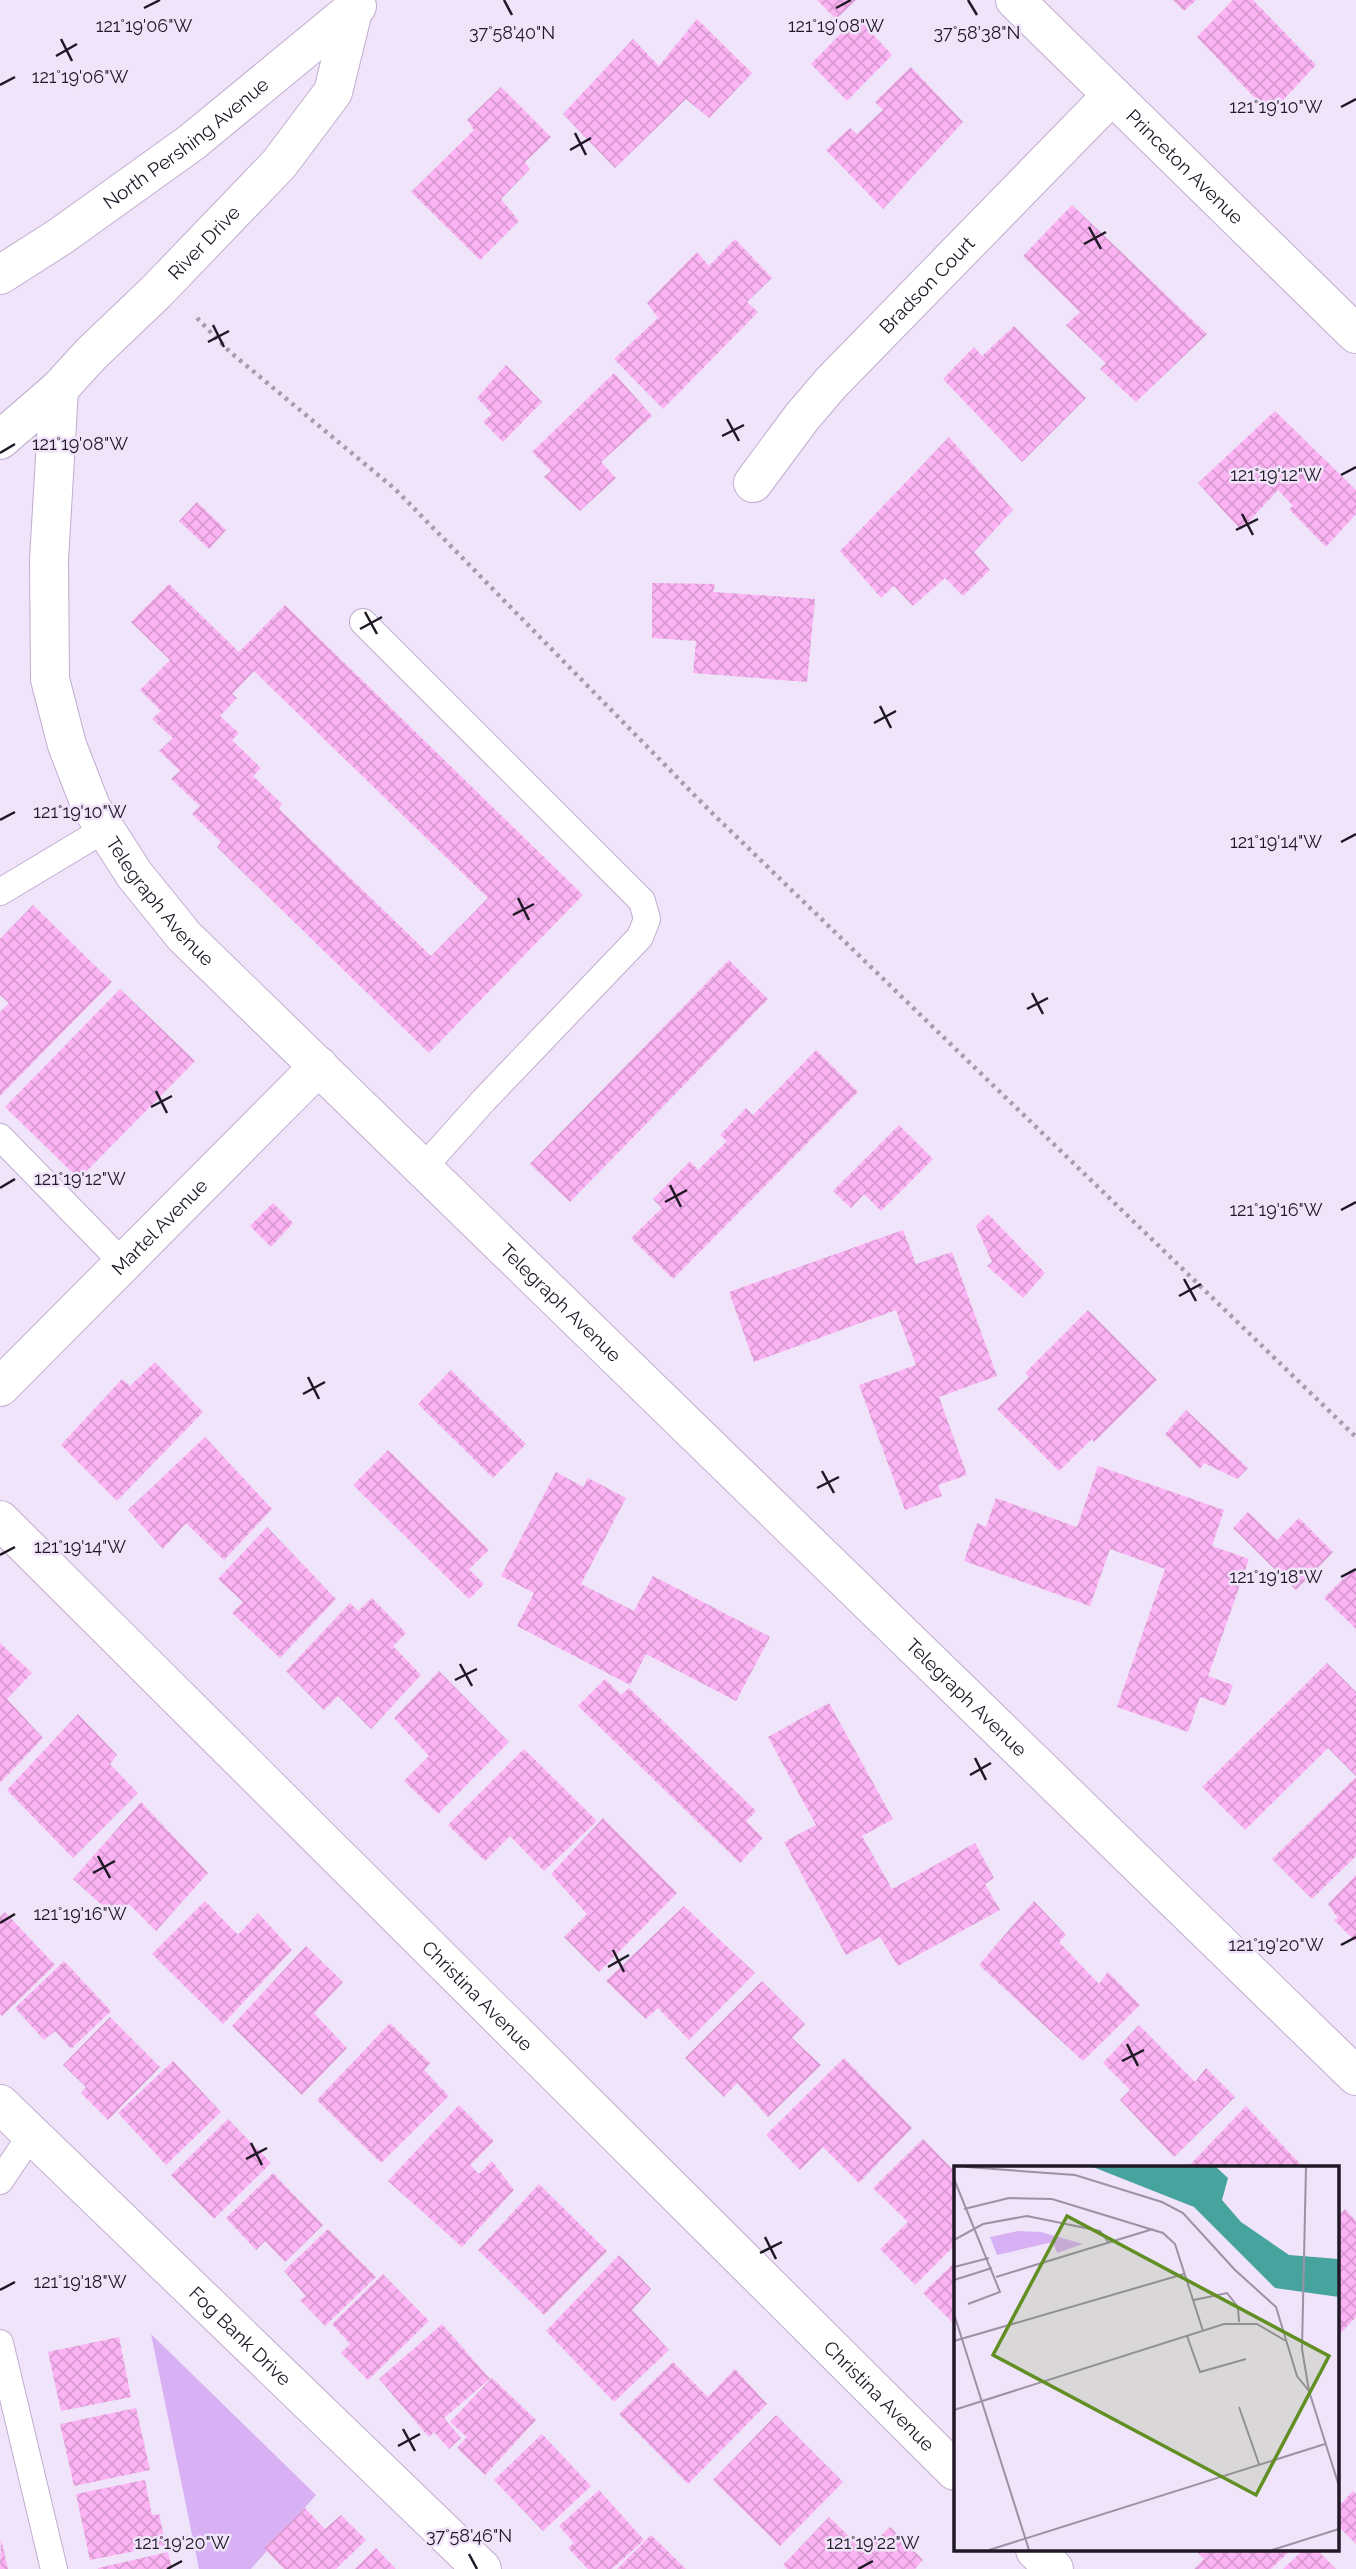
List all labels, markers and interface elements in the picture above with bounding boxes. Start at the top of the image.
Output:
text: 121°19'06"W [96,15,192,36]
text: 121°19'08"W [788,15,884,36]
text: 37°58'40"N [469,22,555,43]
text: 37°58'38"N [934,22,1020,43]
text: 121°19'06"W [32,66,128,87]
street label: North Pershing Avenue [99,73,273,213]
text: 121°19'10"W [1229,96,1323,117]
street label: Princeton Avenue [1122,105,1248,229]
street label: River Drive [163,201,244,284]
street label: Bradson Court [875,231,979,338]
text: 121°19'08"W [32,433,128,454]
text: 121°19'12"W [1230,464,1322,485]
text: 121°19'10"W [33,801,127,822]
text: 121°19'14"W [1230,831,1322,852]
street label: Telegraph Avenue [102,832,219,970]
text: 121°19'12"W [34,1168,126,1189]
street label: Martel Avenue [107,1174,212,1279]
text: 121°19'16"W [1229,1199,1323,1220]
street label: Telegraph Avenue [496,1239,626,1366]
text: 121°19'14"W [34,1536,126,1557]
text: 121°19'18"W [1229,1566,1323,1587]
street label: Telegraph Avenue [902,1634,1031,1761]
text: 121°19'16"W [33,1903,127,1924]
text: 121°19'20"W [1229,1934,1324,1955]
street label: Christina Avenue [418,1936,537,2055]
inset map [954,2166,1338,2552]
text: 121°19'18"W [33,2271,127,2292]
street label: Fog Bank Drive [185,2282,296,2390]
street label: Christina Avenue [819,2336,939,2455]
text: 37°58'46"N [426,2525,512,2546]
text: 121°19'20"W [135,2532,230,2553]
text: 121°19'22"W [826,2532,920,2553]

